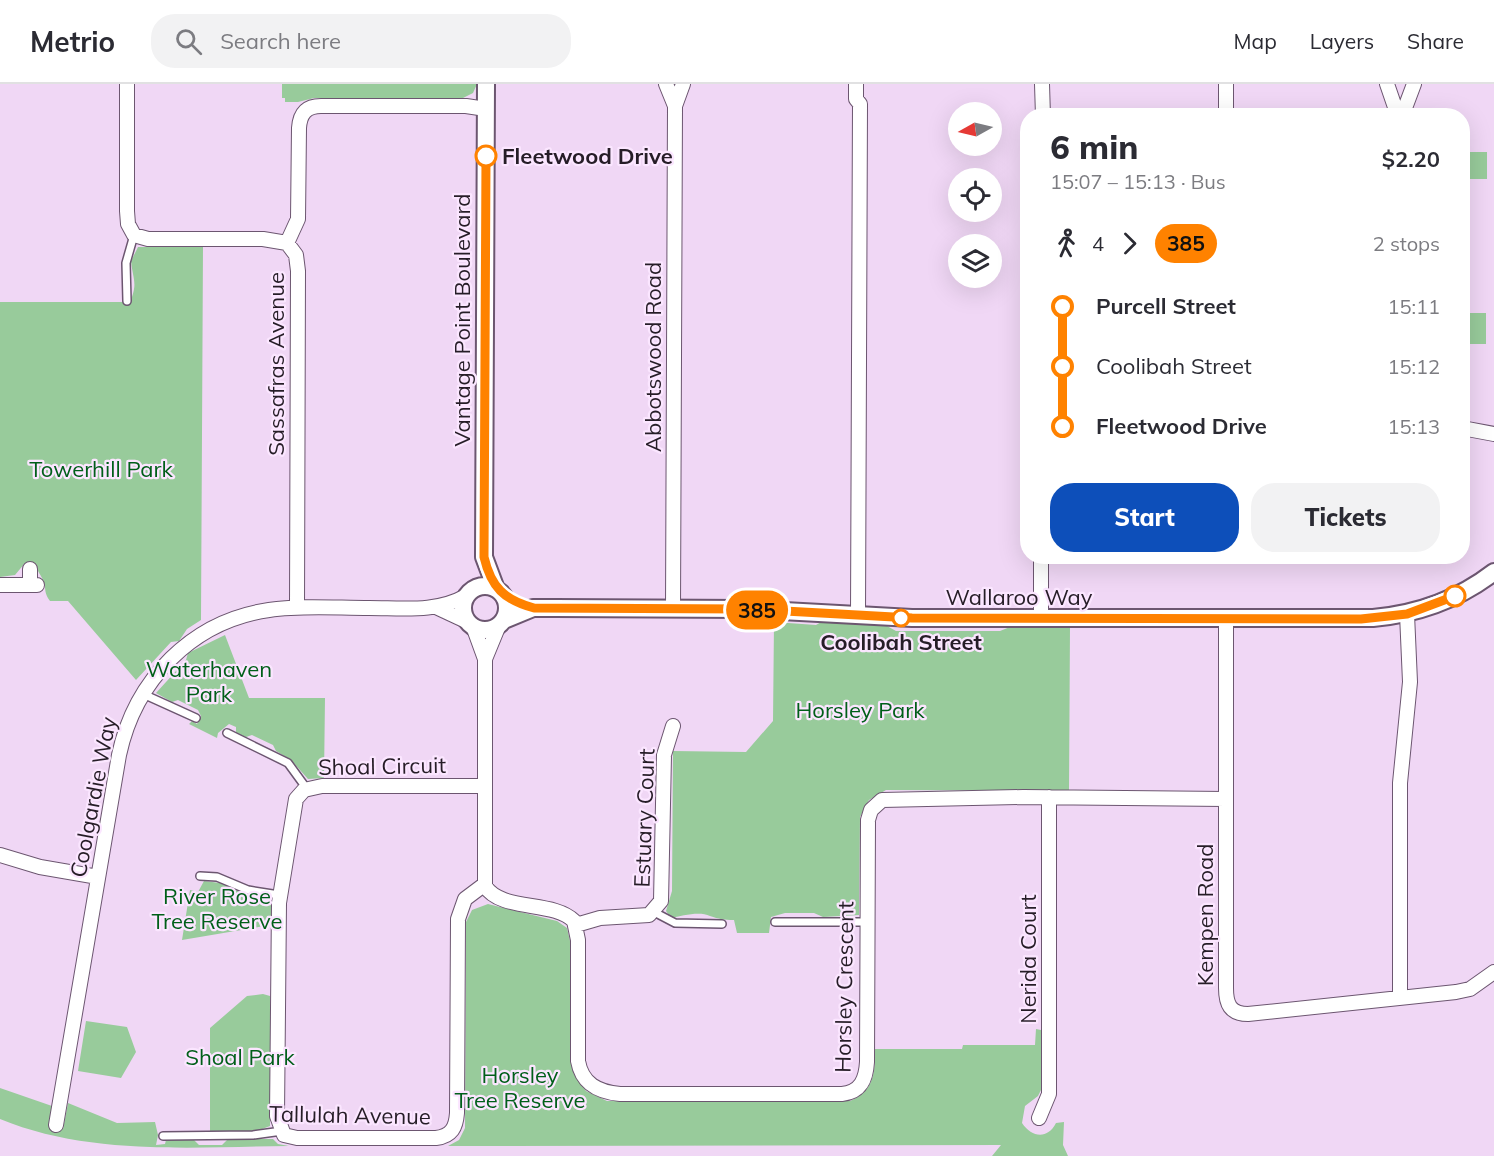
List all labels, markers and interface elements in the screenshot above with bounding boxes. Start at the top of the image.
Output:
search box [151,14,571,68]
text: Metrio [30,24,115,59]
icon: search [172,25,205,58]
text: Search here [220,27,341,55]
text: Map [1234,28,1277,54]
text: Layers [1310,28,1374,54]
text: Share [1407,28,1464,54]
north arrow [948,102,1002,156]
map controls [948,102,1002,288]
text: 6 min [1050,126,1138,167]
place label: Fleetwood Drive [502,142,673,170]
marker: Fleetwood Drive [475,145,497,167]
text: $2.20 [1382,145,1440,173]
button: locate [948,168,1002,222]
text: 15:07 – 15:13 · Bus [1050,169,1226,194]
street label: Vantage Point Boulevard [448,193,476,447]
icon: walk [1050,227,1083,260]
icon: forward [1113,227,1146,260]
text: 385 [1167,230,1205,256]
text: 4 [1092,231,1104,256]
text: 2 stops [1373,231,1440,256]
button: layers [948,234,1002,288]
street label: Abbotswood Road [639,262,667,452]
street label: Sassafras Avenue [262,272,290,456]
text: Purcell Street [1096,292,1236,320]
text: 15:11 [1387,294,1440,319]
text: Coolibah Street [1096,352,1252,380]
text: 15:12 [1387,354,1440,379]
text: Fleetwood Drive [1096,412,1267,440]
text: 15:13 [1387,414,1440,439]
park label: Towerhill Park [29,455,173,483]
button: Start [1050,483,1239,552]
button: Tickets [1251,483,1440,552]
street label: Wallaroo Way [946,583,1093,611]
unlabelled marker [1444,585,1466,607]
line badge: 385 [722,590,792,630]
text: 385 [738,597,776,623]
marker: Coolibah Street [892,609,910,627]
place label: Coolibah Street [820,628,982,656]
park label: Waterhaven Park [146,655,272,708]
park label: Horsley Park [796,696,925,724]
street label: Coolgardie Way [64,714,122,880]
street label: Estuary Court [628,748,660,888]
street label: Shoal Circuit [318,751,447,781]
street label: Kempen Road [1191,844,1219,986]
park label: River Rose Tree Reserve [151,882,283,935]
street label: Nerida Court [1014,894,1042,1024]
street label: Horsley Crescent [829,901,860,1073]
park label: Shoal Park [185,1043,295,1071]
park label: Horsley Tree Reserve [454,1061,586,1114]
street label: Tallulah Avenue [269,1100,431,1130]

